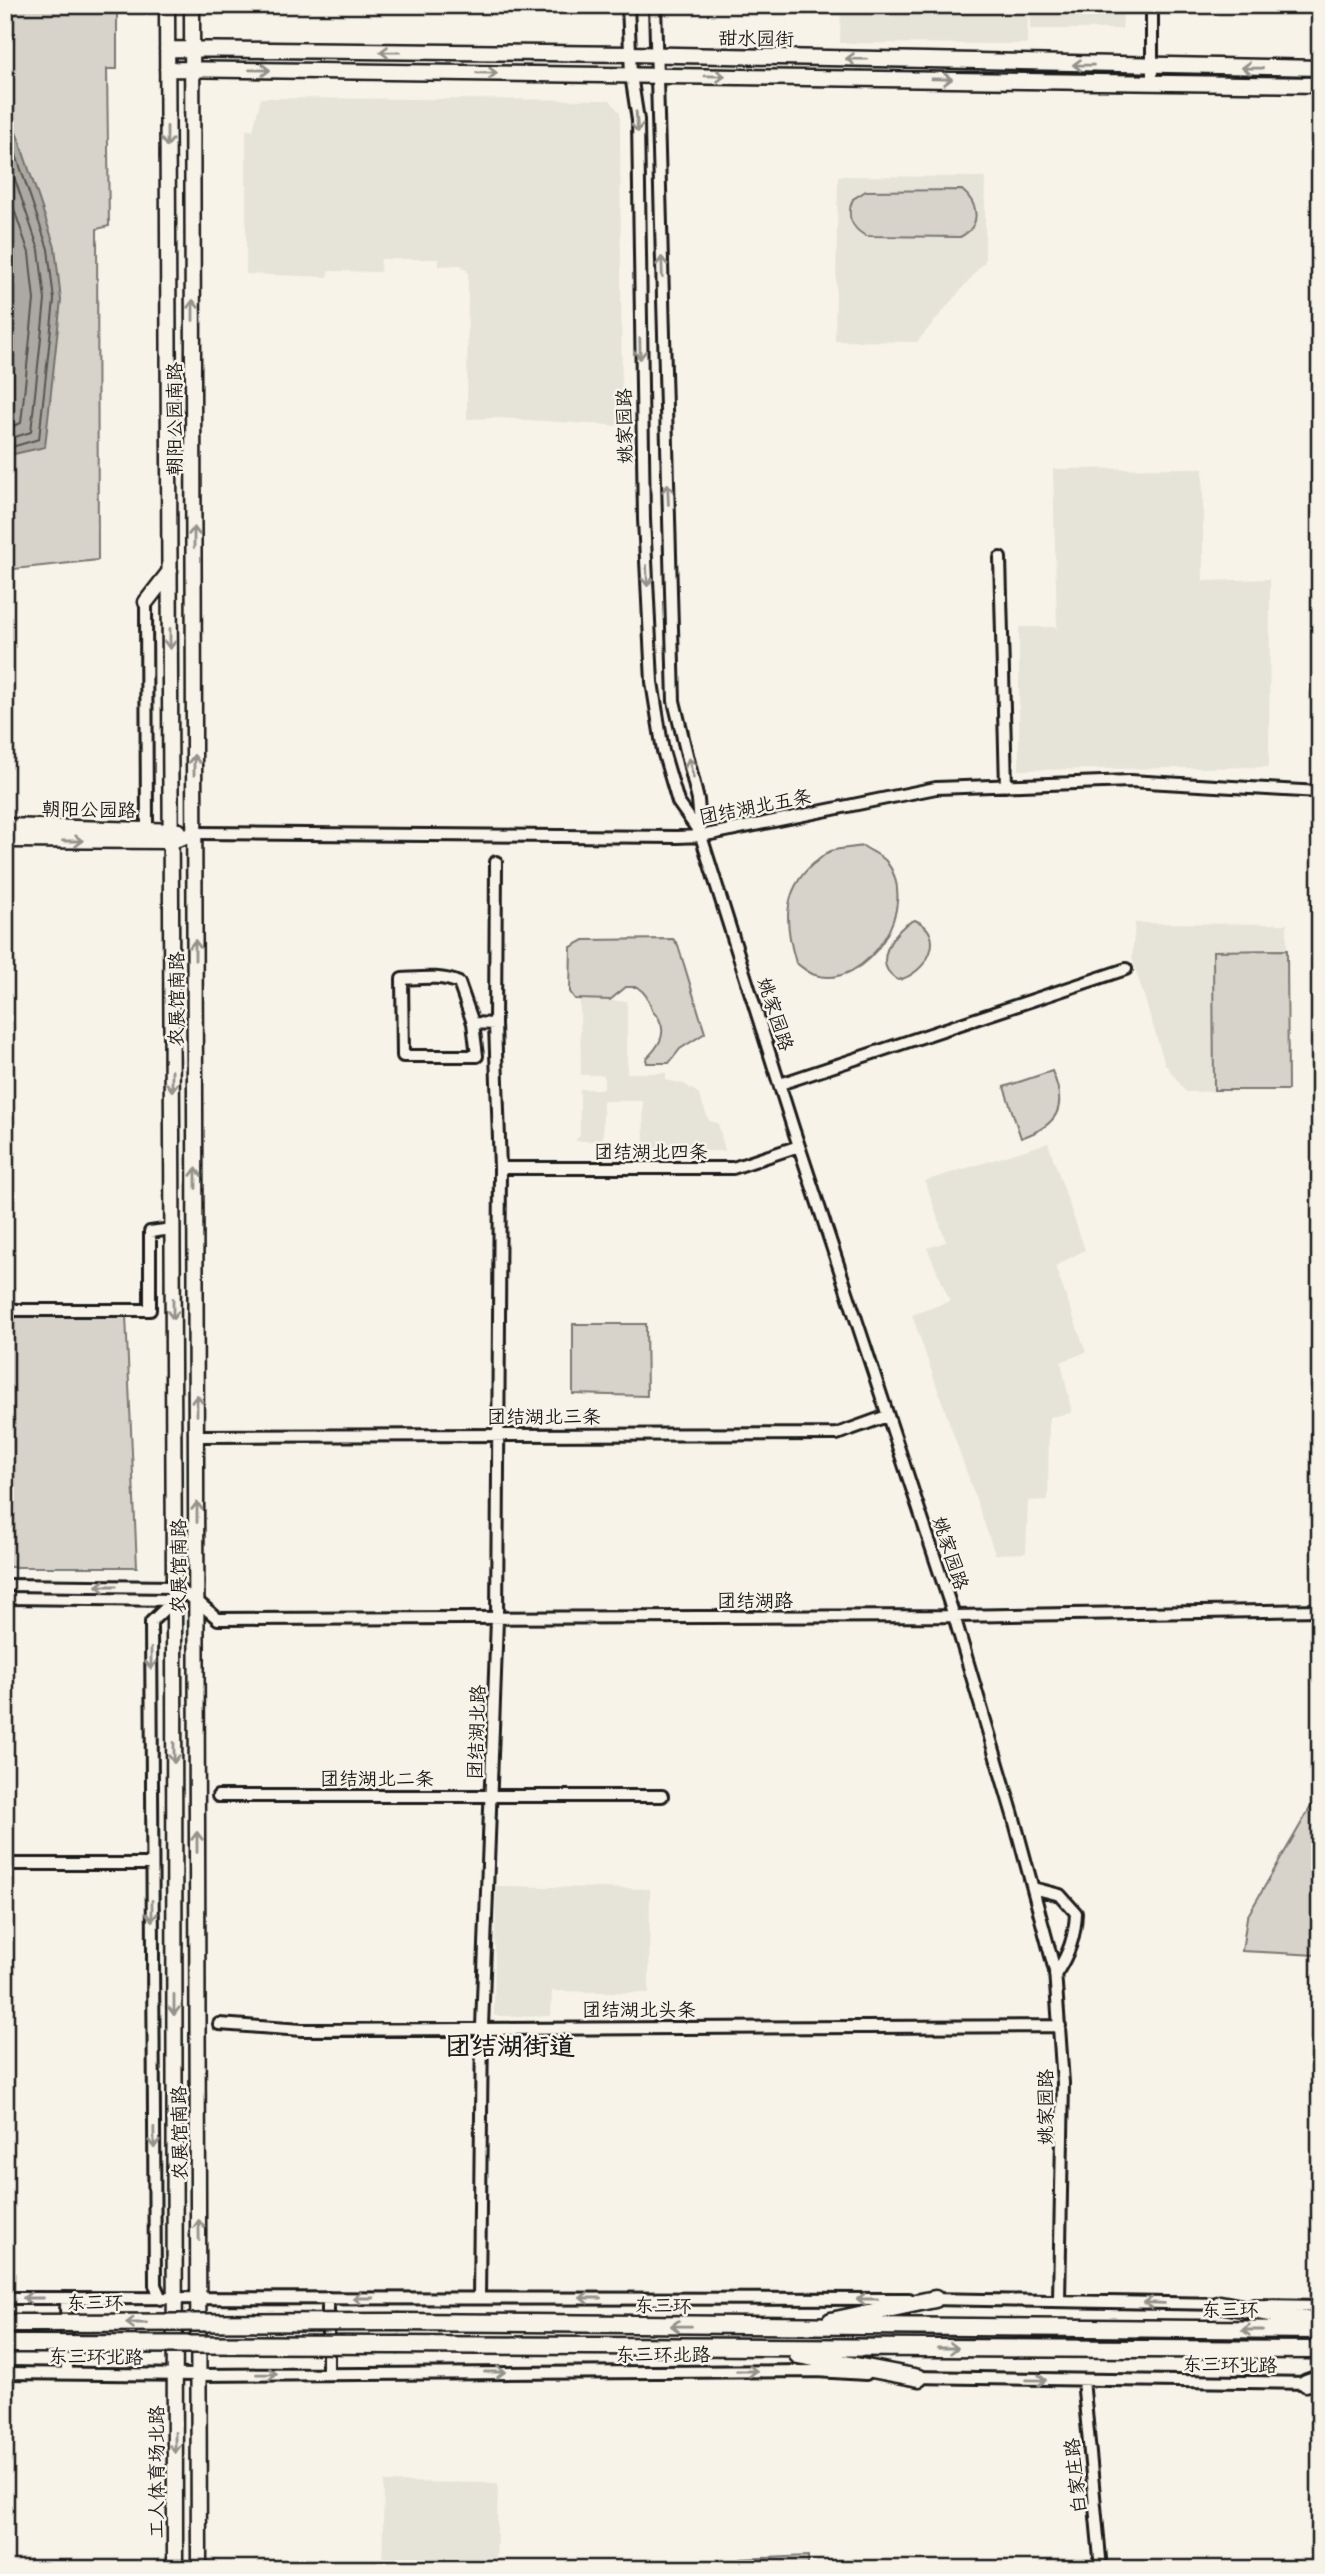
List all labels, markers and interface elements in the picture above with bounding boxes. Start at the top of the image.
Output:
street label: 甜水园街 [718,28,794,54]
one-way arrow [379,45,402,58]
one-way arrow [845,53,868,66]
one-way arrow [1072,58,1095,71]
one-way arrow [1240,61,1263,74]
one-way arrow [248,64,271,77]
one-way arrow [475,66,498,80]
one-way arrow [703,69,726,83]
one-way arrow [930,73,953,86]
one-way arrow [631,110,644,132]
one-way arrow [160,126,174,149]
one-way arrow [655,255,669,278]
one-way arrow [186,298,200,321]
one-way arrow [633,337,647,360]
street label: 朝阳公园南路 [165,362,189,476]
street label: 姚家园路 [614,388,640,464]
one-way arrow [662,483,675,506]
one-way arrow [187,526,201,549]
one-way arrow [641,565,654,587]
one-way arrow [163,627,177,650]
one-way arrow [187,753,201,776]
one-way arrow [683,757,697,780]
street label: 团结湖北五条 [697,786,814,832]
street label: 朝阳公园路 [41,799,137,825]
one-way arrow [62,834,85,848]
one-way arrow [188,939,202,962]
street label: 农展馆南路 [166,951,191,1047]
street label: 姚家园路 [750,975,796,1055]
one-way arrow [165,1069,179,1092]
street label: 团结湖北四条 [594,1142,708,1166]
one-way arrow [189,1166,203,1189]
one-way arrow [166,1297,180,1320]
one-way arrow [190,1394,204,1417]
street label: 团结湖北三条 [487,1407,601,1431]
one-way arrow [190,1501,204,1524]
street label: 姚家园路 [925,1514,971,1594]
street label: 农展馆南路 [168,1518,193,1614]
one-way arrow [95,1579,118,1592]
street label: 团结湖路 [717,1591,793,1615]
one-way arrow [144,1647,158,1670]
street label: 团结湖北路 [465,1684,493,1780]
one-way arrow [167,1741,181,1764]
street label: 团结湖北二条 [320,1769,434,1793]
one-way arrow [190,1830,204,1853]
one-way arrow [145,1899,159,1922]
one-way arrow [167,1993,181,2016]
street label: 团结湖北头条 [582,2000,696,2024]
district label: 团结湖街道 [445,2033,575,2066]
street label: 姚家园路 [1036,2069,1060,2145]
street label: 农展馆南路 [168,2085,195,2181]
one-way arrow [147,2126,161,2149]
one-way arrow [193,2219,206,2242]
one-way arrow [21,2291,44,2305]
one-way arrow [352,2291,375,2305]
one-way arrow [579,2291,602,2305]
one-way arrow [856,2292,879,2306]
street label: 东三环 [66,2293,124,2317]
street label: 东三环 [634,2296,692,2320]
one-way arrow [1142,2296,1165,2309]
street label: 东三环 [1201,2300,1259,2324]
one-way arrow [124,2316,147,2330]
one-way arrow [670,2319,693,2333]
one-way arrow [1240,2323,1263,2337]
one-way arrow [936,2341,959,2355]
street label: 东三环北路 [615,2345,711,2369]
street label: 东三环北路 [48,2346,144,2372]
street label: 东三环北路 [1182,2354,1278,2380]
one-way arrow [735,2364,758,2378]
one-way arrow [483,2365,506,2379]
one-way arrow [255,2367,278,2380]
one-way arrow [1024,2373,1047,2387]
street label: 工人体育场北路 [147,2405,171,2539]
one-way arrow [168,2431,182,2454]
street label: 白家庄路 [1062,2437,1094,2515]

